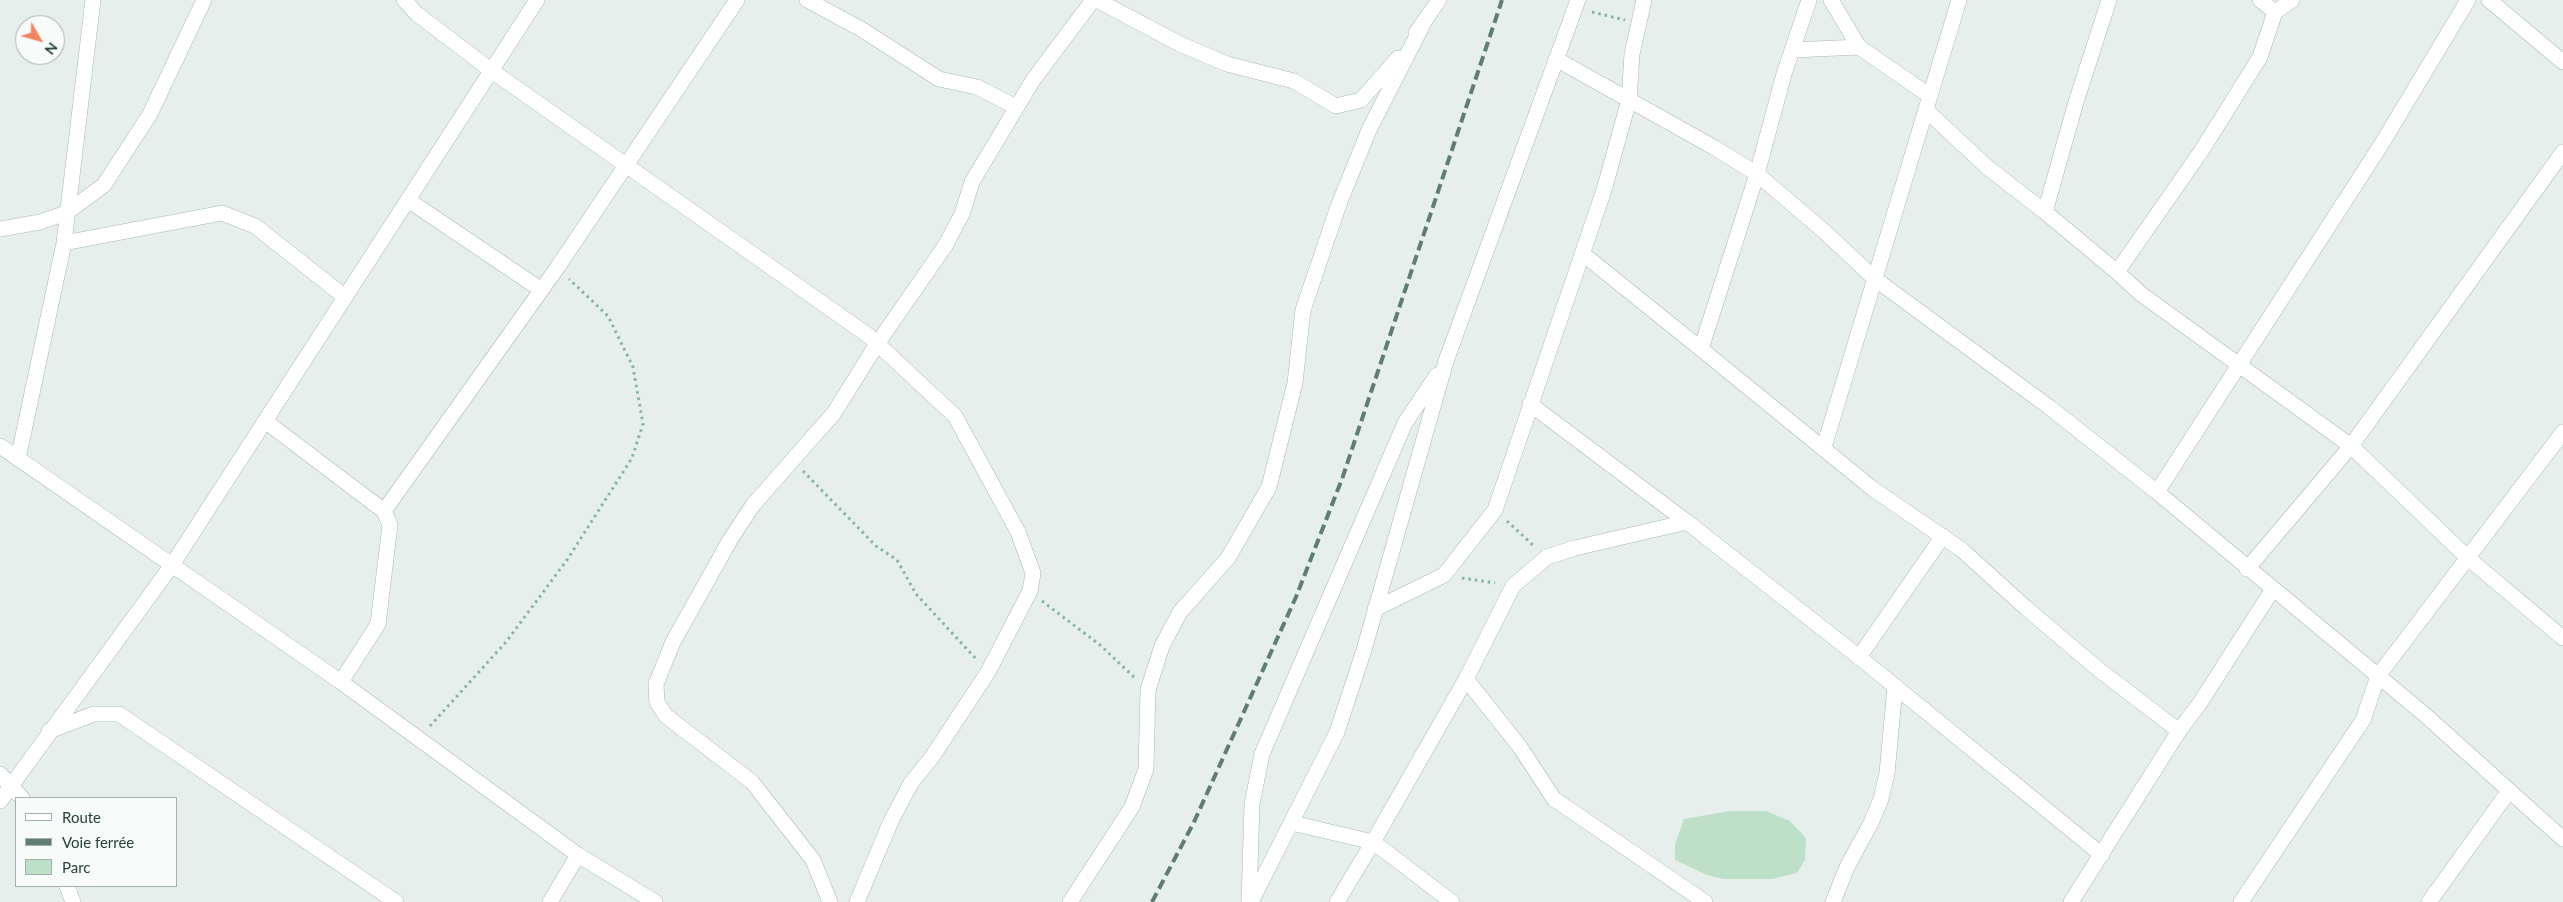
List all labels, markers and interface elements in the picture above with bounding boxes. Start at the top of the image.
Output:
north arrow [15,15,65,65]
text: N [41,39,61,58]
legend [15,797,178,887]
text: Route [62,808,101,826]
text: Voie ferrée [62,833,134,851]
text: Parc [62,858,91,876]

